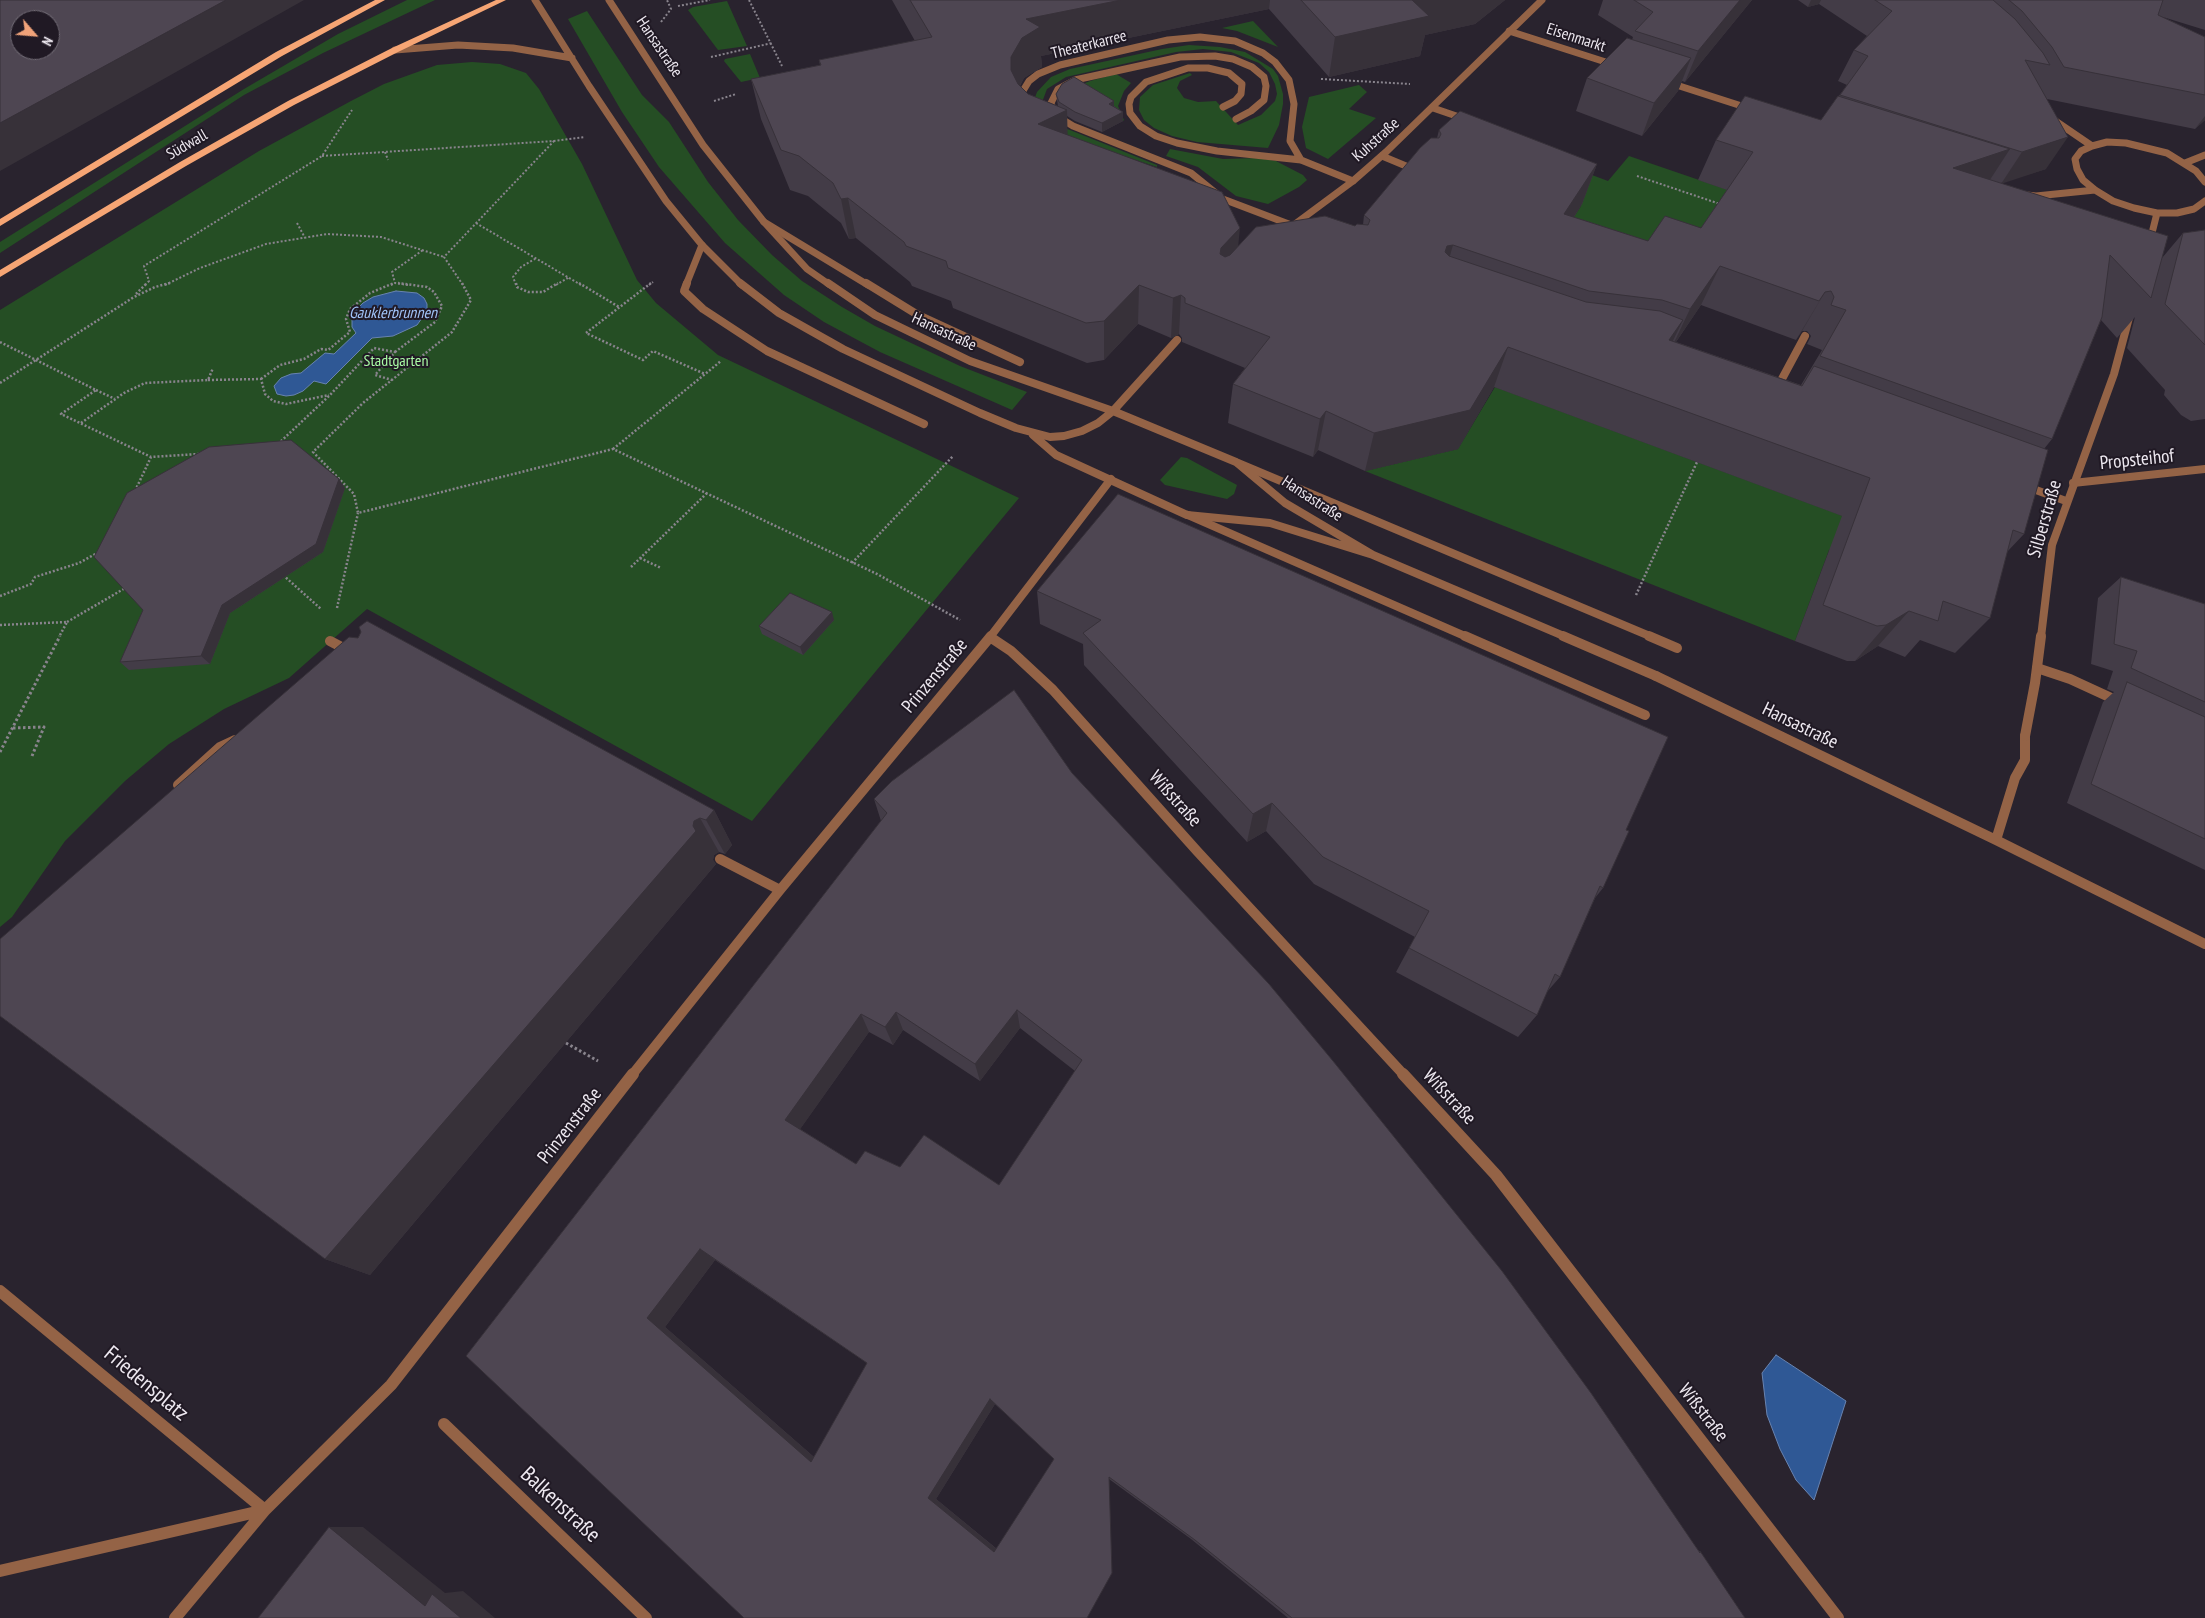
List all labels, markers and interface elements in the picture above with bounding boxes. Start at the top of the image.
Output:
north arrow [10,10,60,60]
street label: Hansastraße [632,13,686,81]
street label: Eisenmarkt [1544,19,1608,57]
street label: Theaterkarree [1049,26,1129,64]
text: N [38,34,57,49]
street label: Kuhstraße [1349,114,1403,166]
street label: Südwall [163,126,211,164]
water label: Gauklerbrunnen [349,303,437,323]
street label: Hansastraße [909,309,979,355]
park label: Stadtgarten [364,351,428,371]
street label: Propsteihof [2099,445,2175,475]
street label: Hansastraße [1278,472,1346,526]
street label: Silberstraße [2023,478,2067,560]
street label: Prinzenstraße [897,634,973,718]
street label: Hansastraße [1758,698,1842,754]
street label: Wißstraße [1144,766,1206,832]
street label: Wißstraße [1418,1064,1480,1130]
street label: Prinzenstraße [533,1083,607,1169]
street label: Friedensplatz [98,1341,194,1427]
street label: Wißstraße [1673,1379,1733,1447]
street label: Balkenstraße [515,1461,605,1549]

